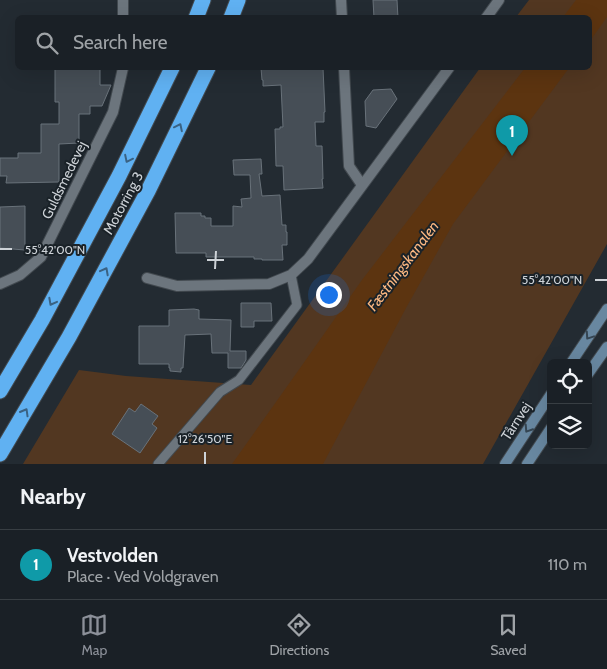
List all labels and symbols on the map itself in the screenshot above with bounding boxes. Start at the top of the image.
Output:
pin: 1 [496,115,528,156]
one-way arrow [173,123,183,132]
street label: Guldsmedevej [37,138,91,222]
one-way arrow [124,153,134,162]
street label: Motorring 3 [99,169,147,237]
water label: Fæstningskanalen [363,218,443,314]
text: 55°42'00"N [25,242,85,257]
one-way arrow [99,267,109,276]
text: 55°42'00"N [522,272,582,287]
your location [316,282,342,308]
one-way arrow [48,297,58,306]
one-way arrow [586,330,595,340]
street label: Tårnvej [497,398,535,444]
one-way arrow [18,409,28,418]
one-way arrow [525,423,534,433]
text: 12°26'50"E [178,431,232,446]

